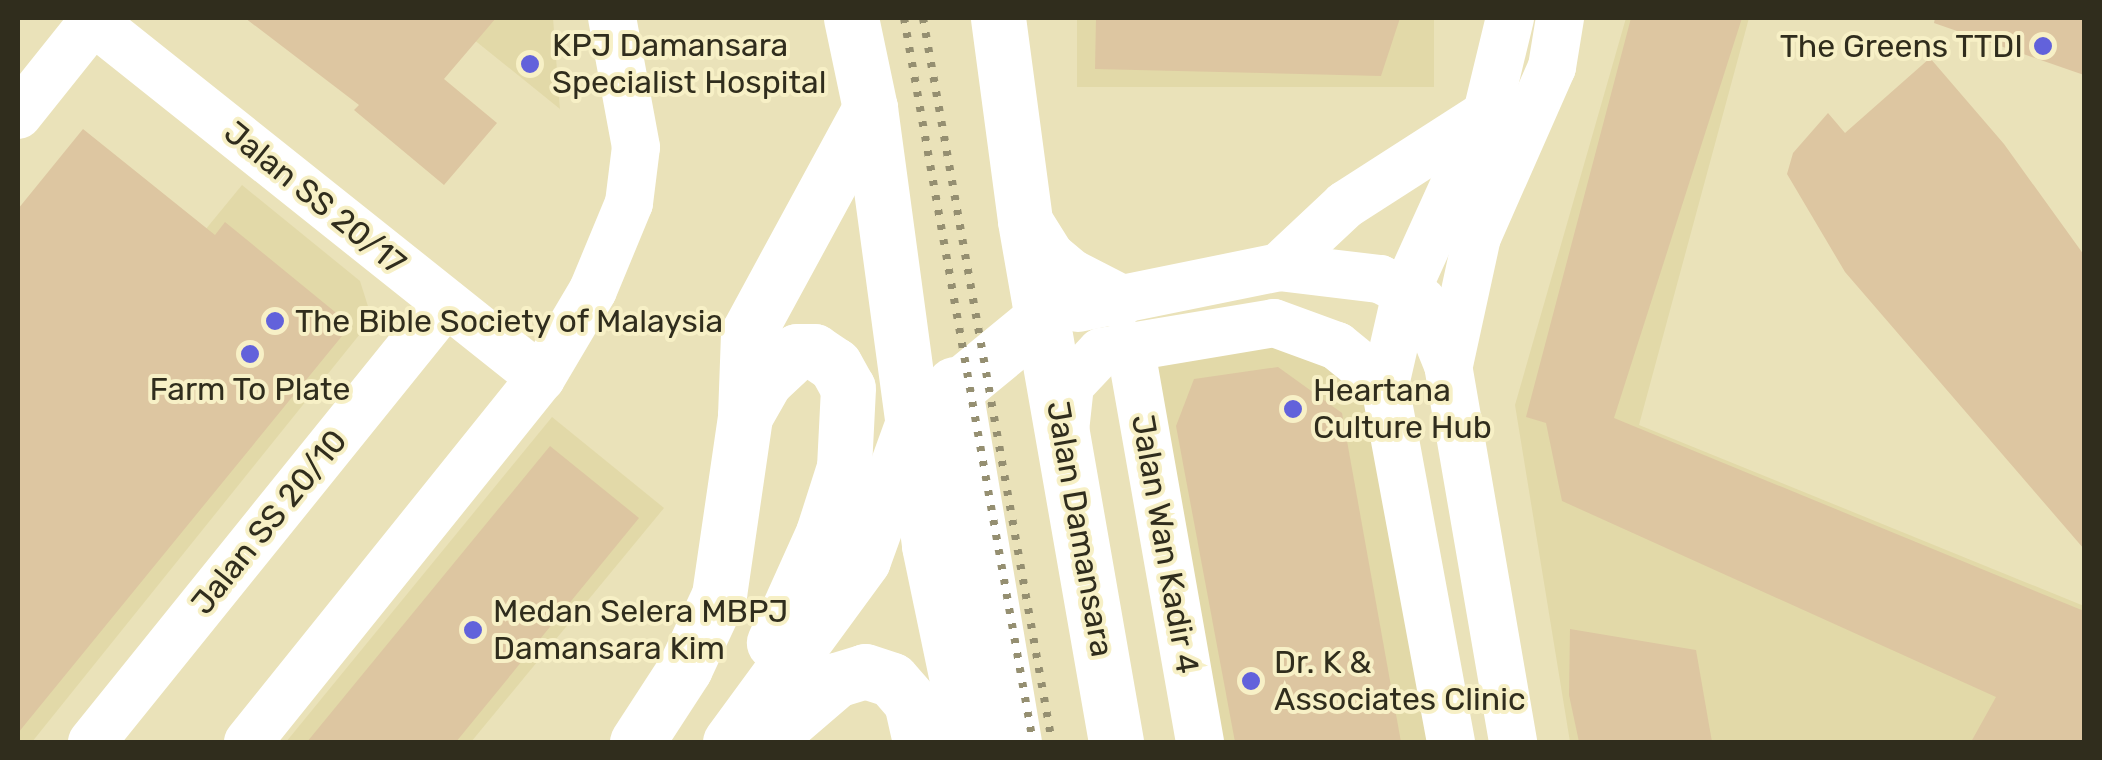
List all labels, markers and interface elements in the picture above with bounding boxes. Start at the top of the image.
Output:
place label: KPJ Damansara Specialist Hospital [552,27,826,102]
place label: The Greens TTDI [1779,27,2023,65]
marker: The Greens TTDI [2032,35,2054,57]
marker: KPJ Damansara Specialist Hospital [517,51,543,77]
street label: Jalan SS 20/17 [217,113,413,283]
place label: The Bible Society of Malaysia [295,302,725,340]
marker: The Bible Society of Malaysia [264,310,286,332]
marker: Farm To Plate [239,343,261,365]
place label: Farm To Plate [149,370,351,408]
place label: Heartana Culture Hub [1313,372,1492,447]
street label: Jalan Damansara [1039,398,1121,660]
marker: Heartana Culture Hub [1282,398,1304,420]
street label: Jalan Wan Kadir 4 [1123,411,1207,677]
street label: Jalan SS 20/10 [183,422,355,622]
place label: Medan Selera MBPJ Damansara Kim [493,593,788,668]
marker: Medan Selera MBPJ Damansara Kim [462,619,484,641]
place label: Dr. K & Associates Clinic [1274,644,1526,719]
marker: Dr. K & Associates Clinic [1238,668,1264,694]

